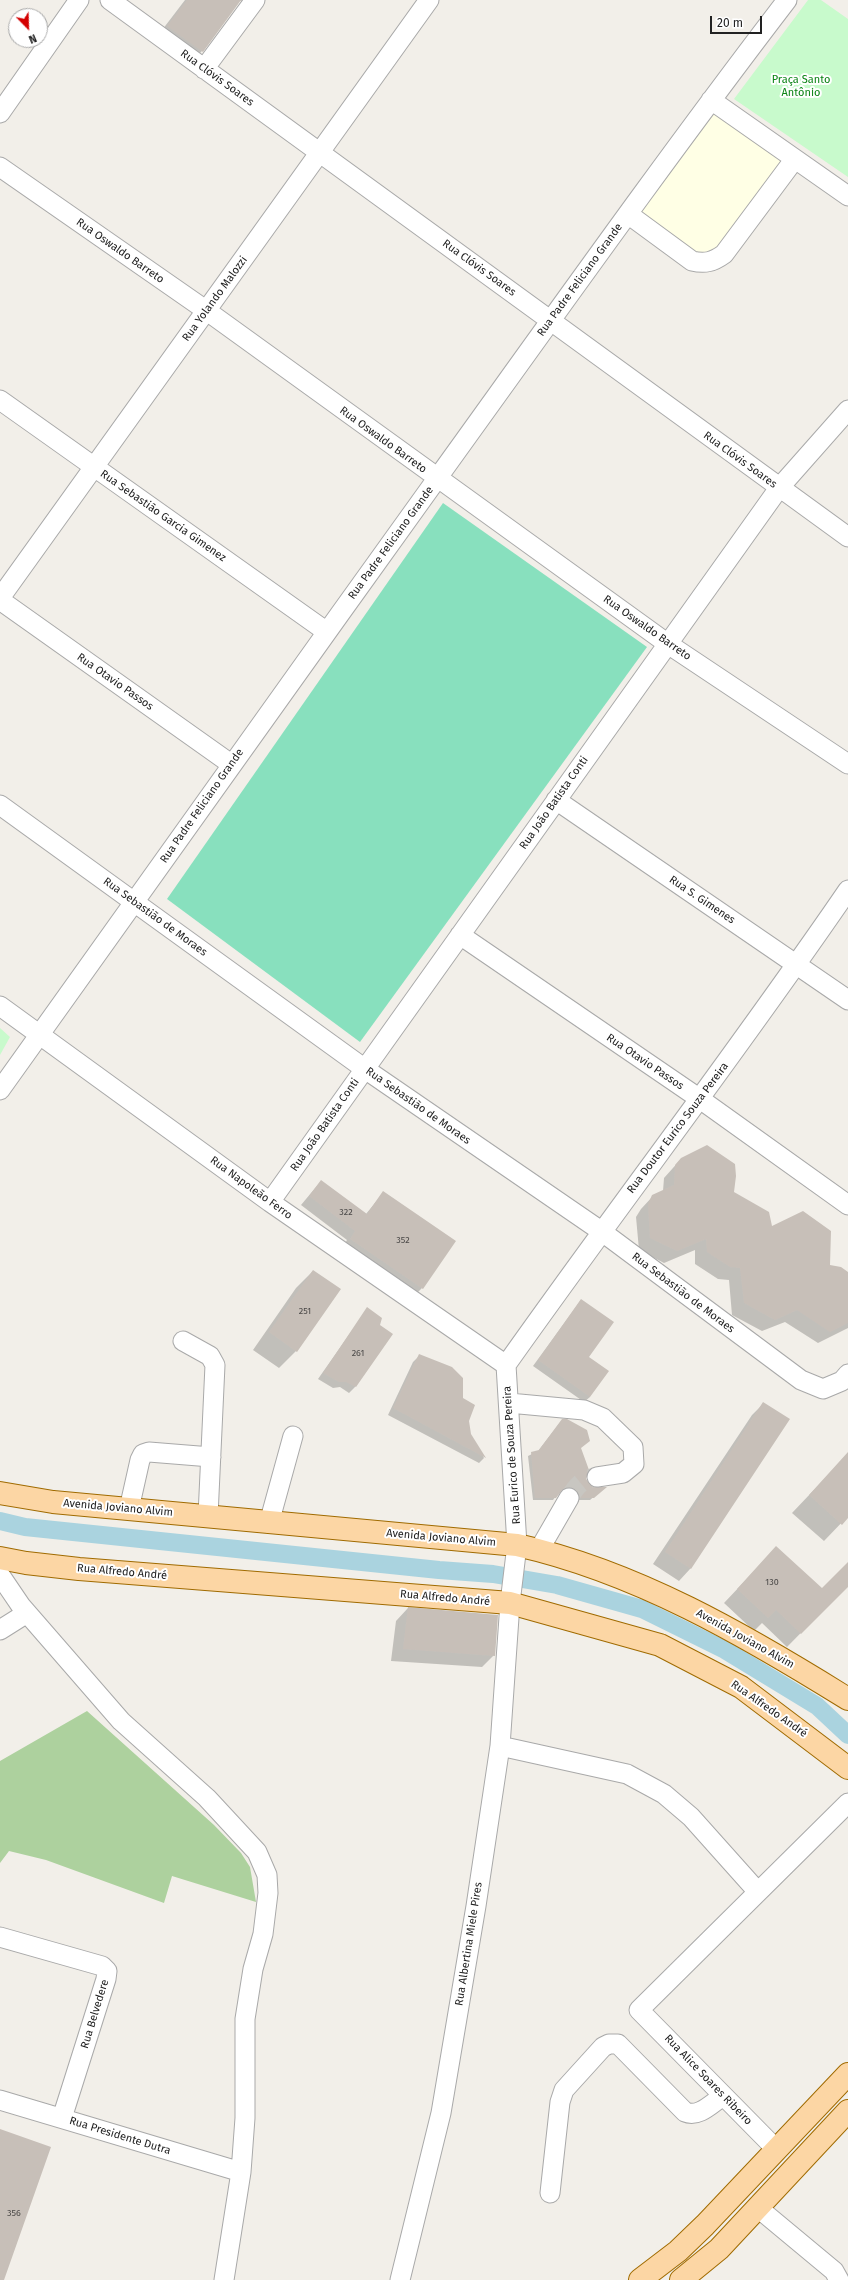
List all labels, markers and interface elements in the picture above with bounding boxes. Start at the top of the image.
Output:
north arrow [8,8,48,48]
scale bar [712,8,764,34]
text: 20 m [717,16,743,30]
text: N [27,31,38,46]
street label: Rua Clóvis Soares [178,47,256,109]
park label: Praça Santo Antônio [772,73,830,99]
street label: Rua Oswaldo Barreto [73,216,167,286]
street label: Rua Padre Feliciano Grande [535,221,625,339]
street label: Rua Clóvis Soares [440,237,518,299]
street label: Rua Yolando Malozzi [180,254,250,344]
street label: Rua Oswaldo Barreto [337,404,429,476]
street label: Rua Clóvis Soares [701,429,779,491]
street label: Rua Sebastião Garcia Gimenez [98,467,228,565]
street label: Rua Padre Feliciano Grande [346,484,436,602]
street label: Rua Oswaldo Barreto [600,593,694,663]
street label: Rua Otavio Passos [74,651,156,713]
street label: Rua Padre Feliciano Grande [157,746,247,866]
street label: Rua João Batista Conti [517,754,591,852]
street label: Rua S. Gimenes [667,873,737,927]
street label: Rua Sebastião de Moraes [100,875,210,959]
street label: Rua Otavio Passos [604,1031,686,1093]
street label: Rua Doutor Eurico Souza Pereira [624,1060,732,1196]
street label: Rua Sebastião de Moraes [363,1065,473,1147]
street label: Rua João Batista Conti [288,1076,362,1174]
street label: Rua Napoleão Ferro [207,1154,295,1222]
house number: 322 [339,1207,353,1217]
house number: 352 [396,1235,410,1245]
street label: Rua Sebastião de Moraes [629,1250,737,1336]
house number: 251 [299,1306,311,1316]
house number: 261 [352,1348,364,1358]
street label: Rua Eurico de Souza Pereira [501,1385,523,1525]
street label: Avenida Joviano Alvim [63,1497,173,1519]
street label: Avenida Joviano Alvim [386,1527,496,1549]
street label: Rua Alfredo André [76,1561,168,1583]
house number: 130 [765,1577,779,1587]
street label: Rua Alfredo André [399,1587,491,1609]
street label: Avenida Joviano Alvim [694,1607,796,1671]
street label: Rua Alfredo André [728,1678,810,1740]
street label: Rua Albertina Miele Pires [453,1881,485,2007]
street label: Rua Belvedere [78,1978,112,2050]
street label: Rua Alice Soares Ribeiro [661,2032,755,2128]
street label: Rua Presidente Dutra [68,2114,172,2158]
house number: 356 [7,2208,21,2218]

